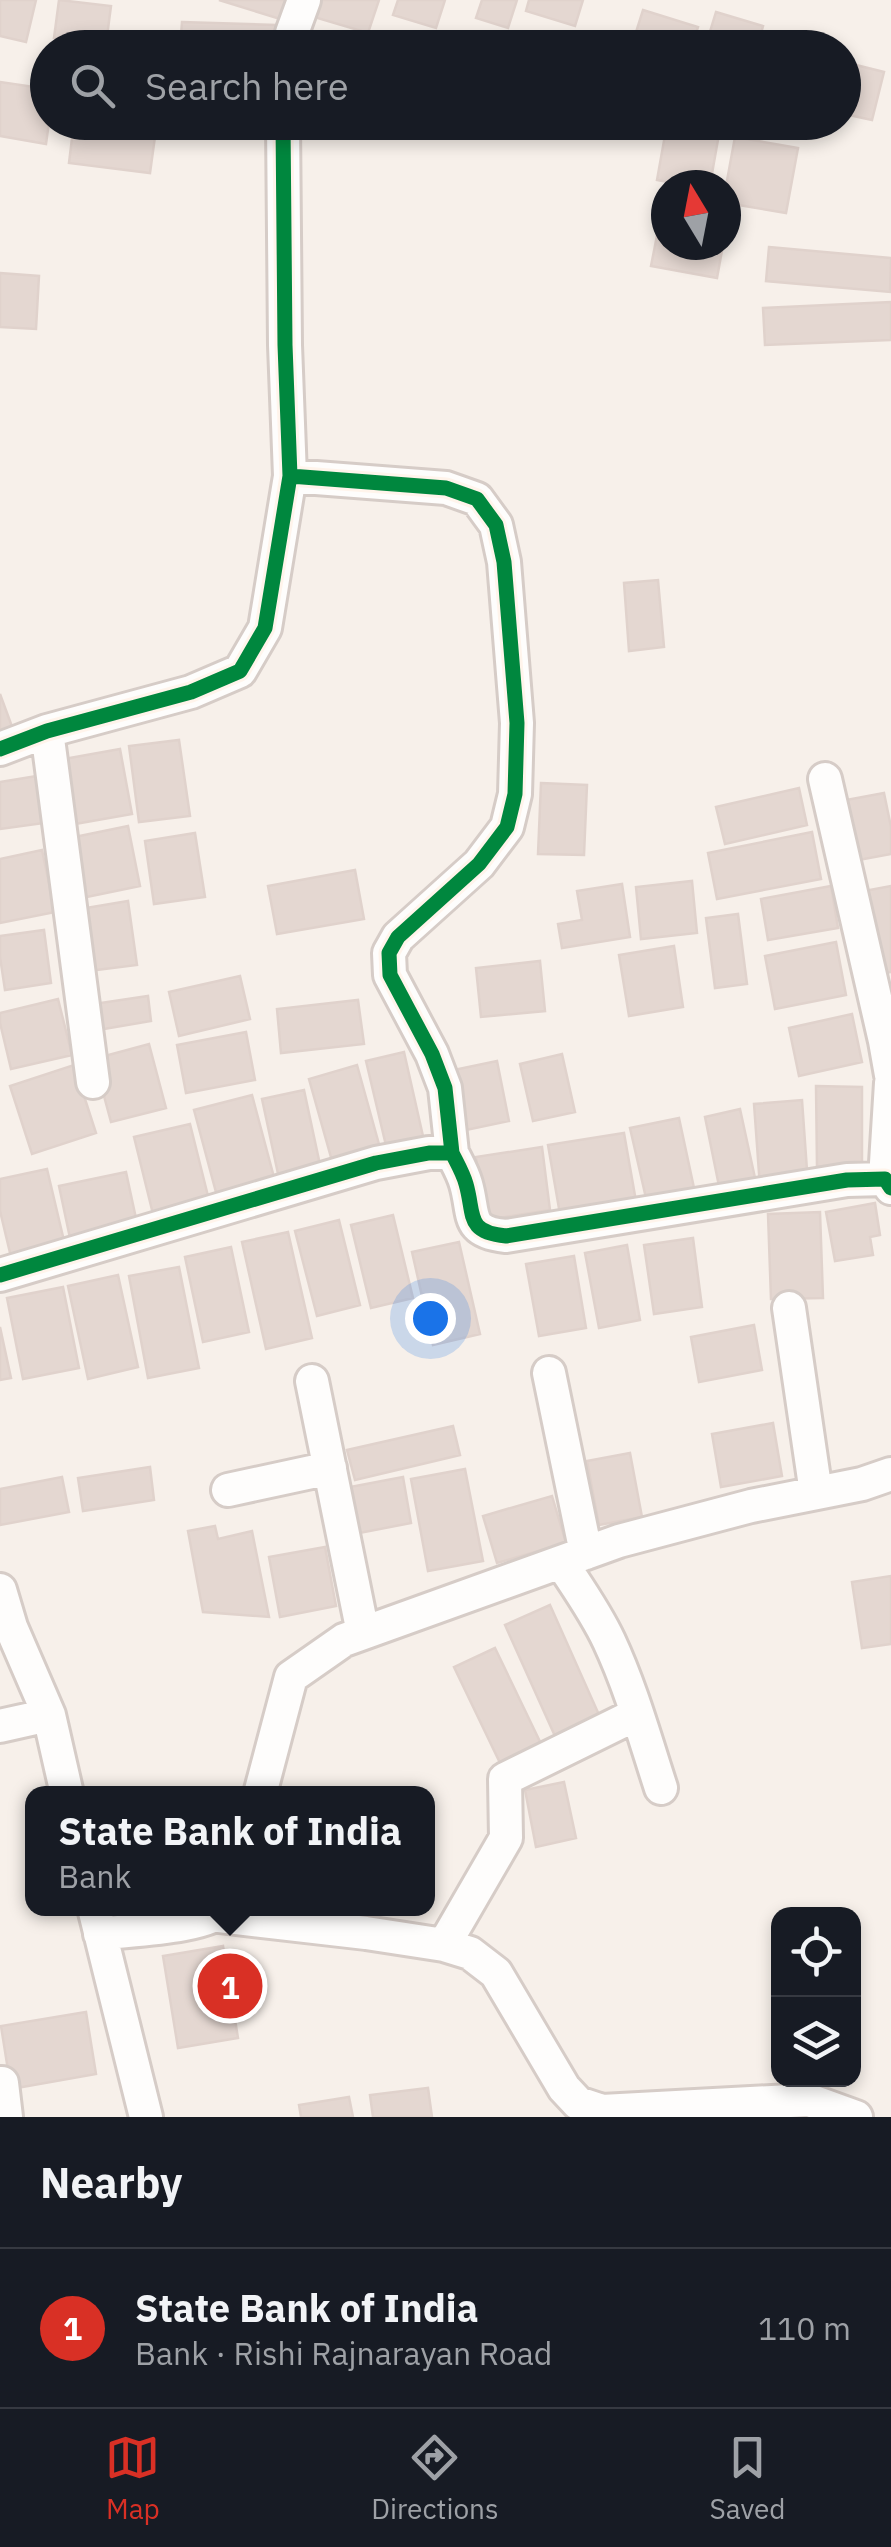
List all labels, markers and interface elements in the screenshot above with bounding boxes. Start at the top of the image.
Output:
search box [30,30,861,140]
icon: search [65,58,120,113]
text: Search here [145,61,349,110]
north arrow [651,170,741,260]
your location [405,1293,456,1344]
popup [25,1786,435,1916]
text: State Bank of India [58,1806,402,1855]
text: Bank [58,1855,131,1897]
map controls [771,1907,861,2087]
button: locate [771,1907,861,1997]
pin: 1 [198,1948,262,2024]
button: layers [771,1997,861,2087]
text: Nearby [40,2155,182,2210]
text: State Bank of India [135,2283,478,2332]
text: 1 [63,2307,82,2349]
text: 110 m [758,2307,851,2349]
text: Bank · Rishi Rajnarayan Road [135,2332,552,2374]
tab: Map [105,2430,160,2527]
tab: Directions [371,2430,499,2527]
tab: Saved [709,2430,786,2527]

